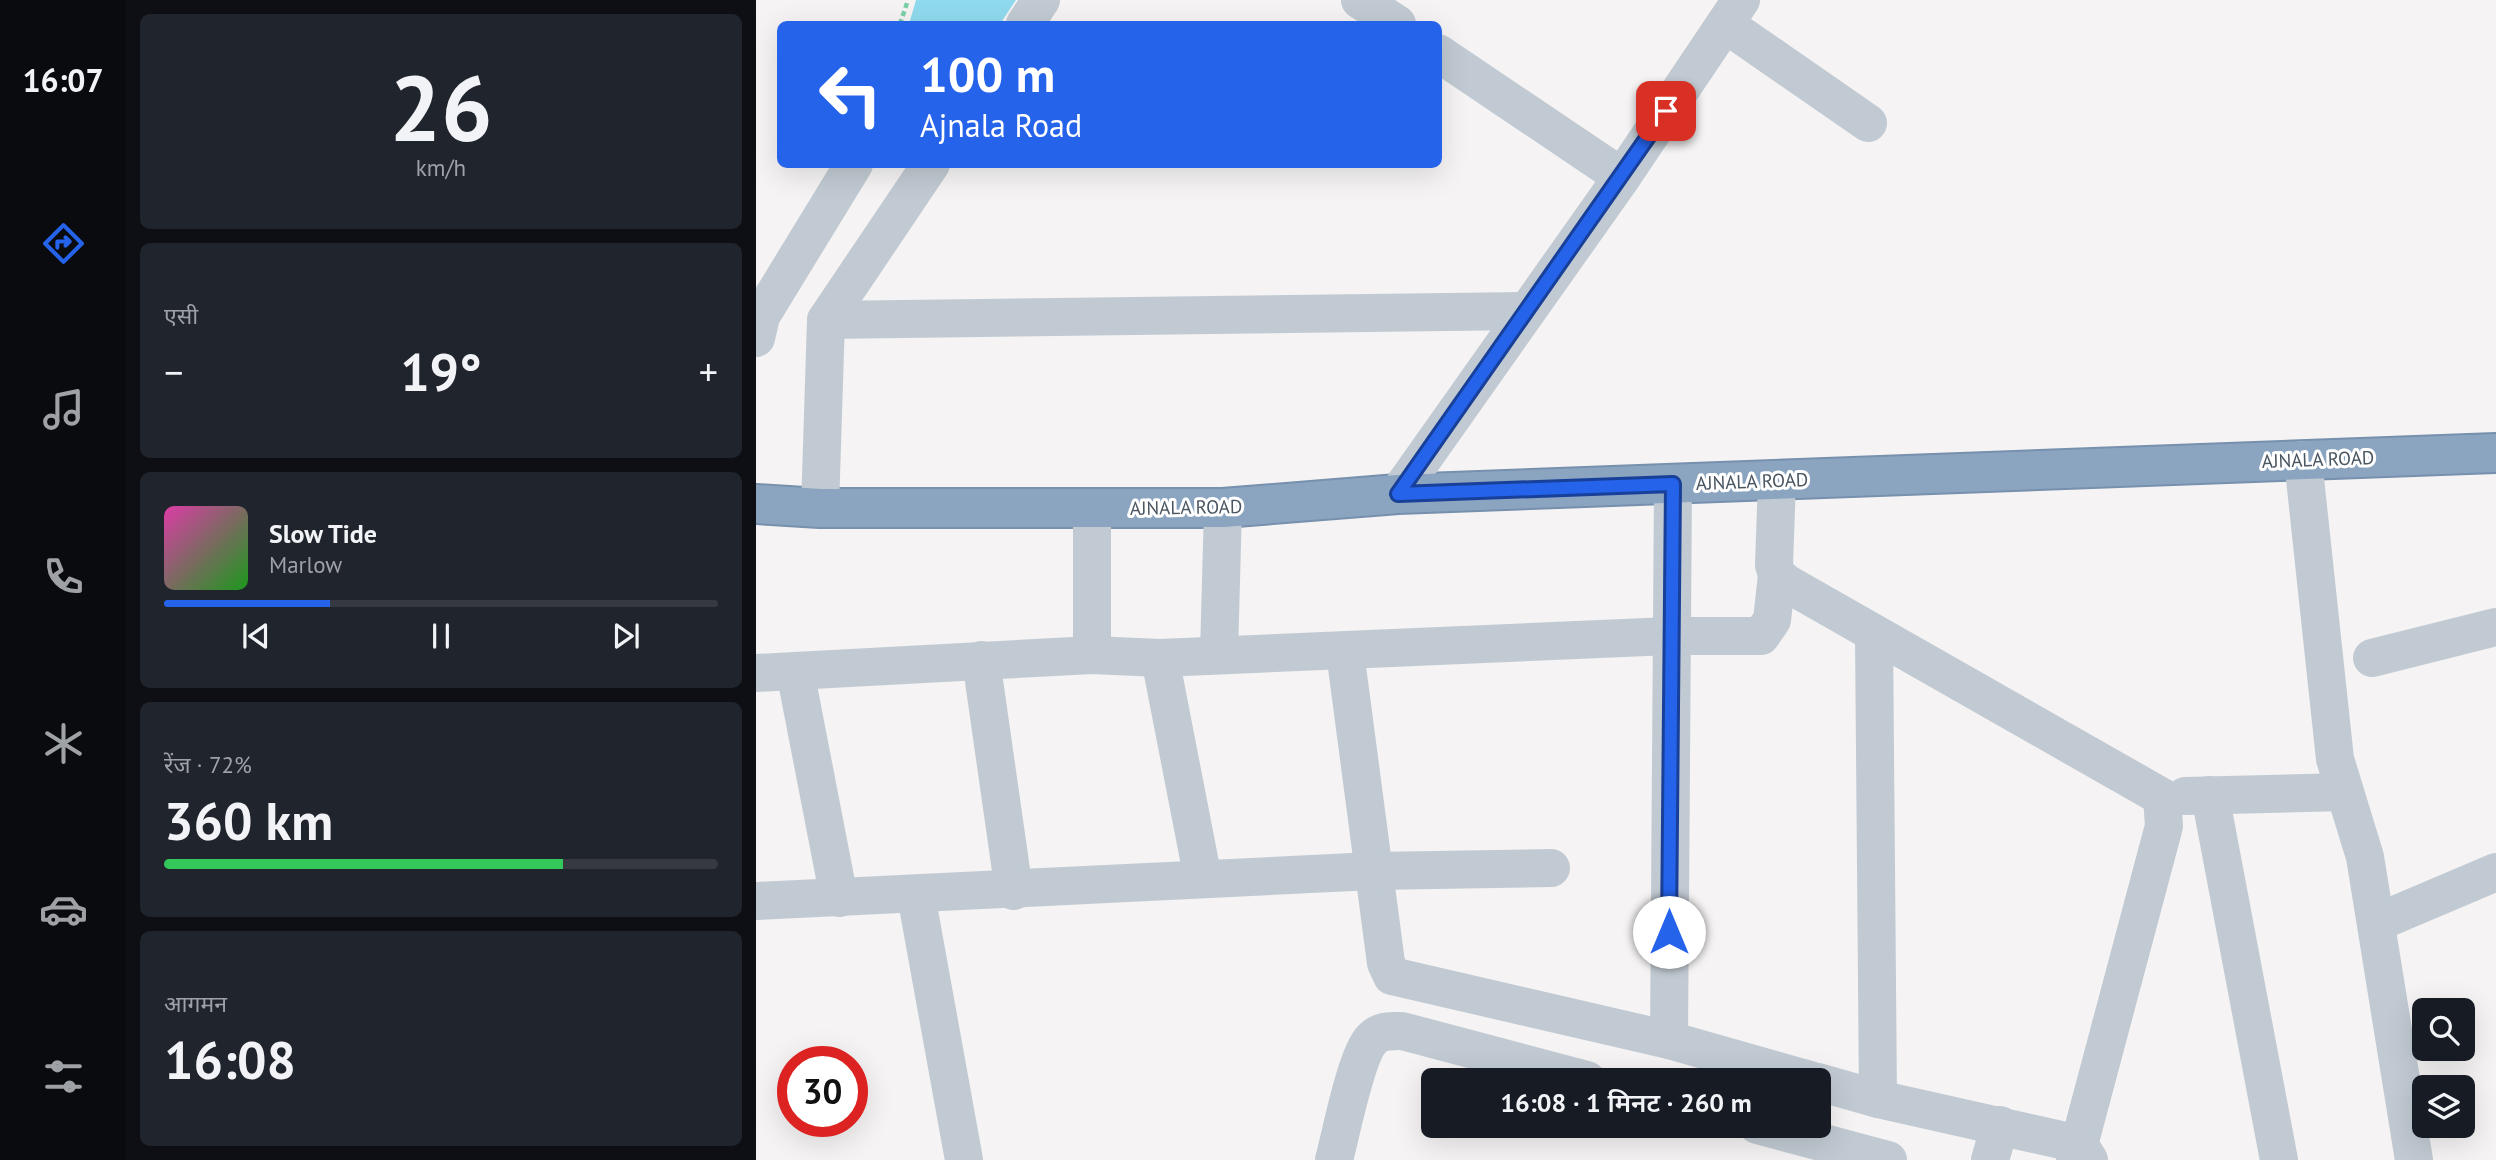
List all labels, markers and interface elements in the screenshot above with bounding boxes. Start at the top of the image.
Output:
text: 100 m [920,42,1055,106]
text: 26 [389,48,493,166]
icon: left [805,49,896,140]
text: 16:07 [22,59,104,101]
pin [1636,81,1696,141]
icon: arrive [1647,92,1685,130]
text: Ajnala Road [920,104,1082,146]
text: km/h [416,153,466,182]
icon: directions [39,219,88,268]
text: एसी [164,301,198,330]
text: 19° [400,338,482,405]
text: − [164,347,183,396]
text: + [699,347,718,396]
icon: music [39,385,88,434]
street label: AJNALA ROAD [2261,445,2375,473]
street label: AJNALA ROAD [1695,467,1809,495]
street label: AJNALA ROAD [1130,494,1242,520]
text: Slow Tide [269,517,377,550]
text: Marlow [269,550,342,579]
icon: phone [39,552,88,601]
icon: previous [237,617,275,655]
icon: pause [422,617,460,655]
icon: next [607,617,645,655]
icon: climate [39,719,88,768]
text: रेंज · 72% [164,750,252,779]
text: 360 km [164,787,333,854]
icon: car [39,885,88,934]
position arrow [1632,895,1706,969]
text: आगमन [164,989,227,1018]
map controls [2412,998,2475,1138]
button: search [2412,998,2475,1061]
text: 16:08 [164,1026,296,1093]
speed limit sign: 30 [777,1046,868,1137]
icon: filters [39,1052,88,1101]
button: layers [2412,1075,2475,1138]
text: 16:08 · 1 मिनट · 260 m [1500,1086,1752,1119]

